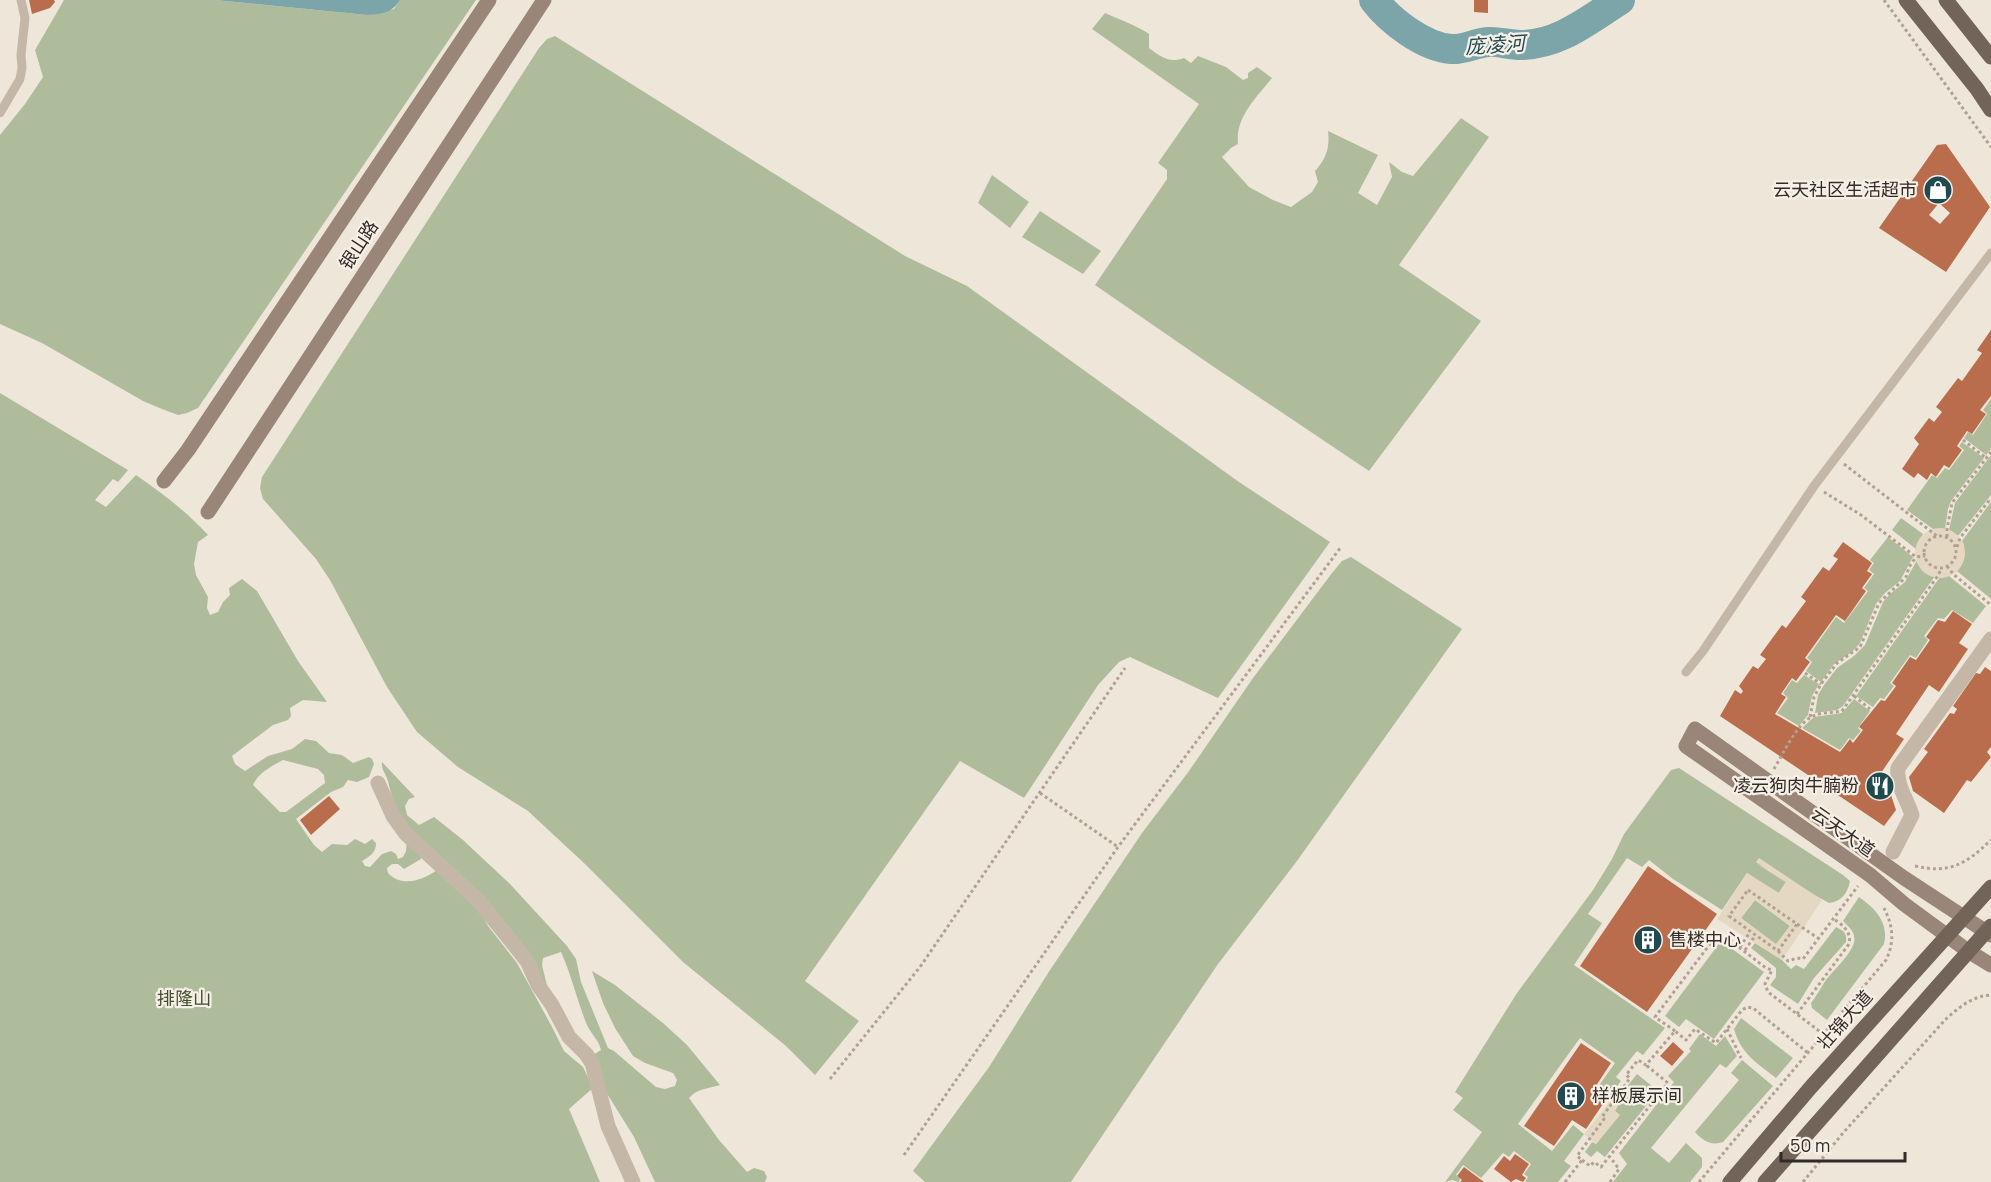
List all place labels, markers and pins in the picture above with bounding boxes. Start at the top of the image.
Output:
shop icon: 云天社区生活超市 [1922,174,1954,206]
place label: 云天社区生活超市 [1773,177,1917,201]
restaurant icon: 凌云狗肉牛腩粉 [1864,770,1896,802]
place label: 凌云狗肉牛腩粉 [1733,773,1859,797]
building icon: 售楼中心 [1632,924,1664,956]
place label: 售楼中心 [1669,927,1741,951]
building icon: 样板展示间 [1555,1080,1587,1112]
place label: 样板展示间 [1592,1083,1682,1107]

